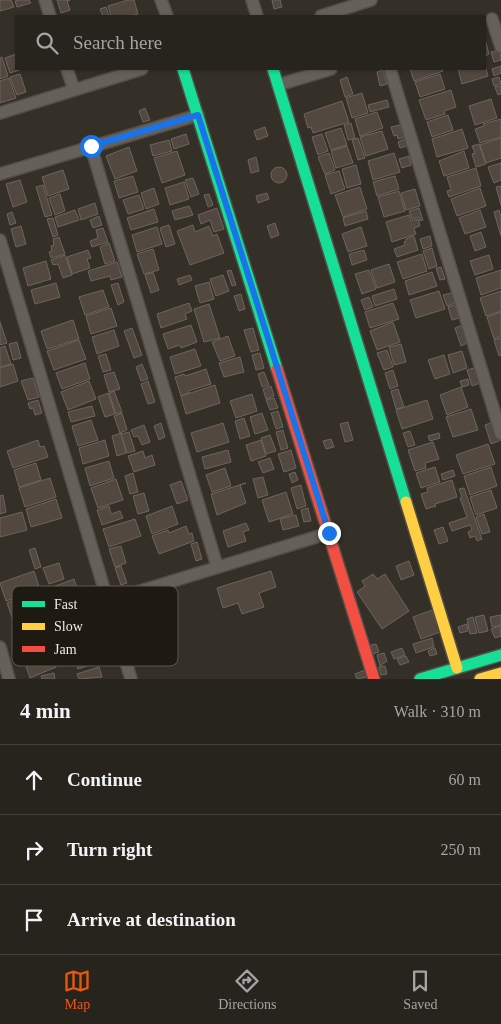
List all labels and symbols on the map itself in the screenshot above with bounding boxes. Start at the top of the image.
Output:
route start [80,135,103,158]
route end [318,522,341,545]
legend [12,586,178,666]
text: Fast [54,597,77,612]
text: Slow [54,619,84,634]
text: Jam [54,642,77,657]

